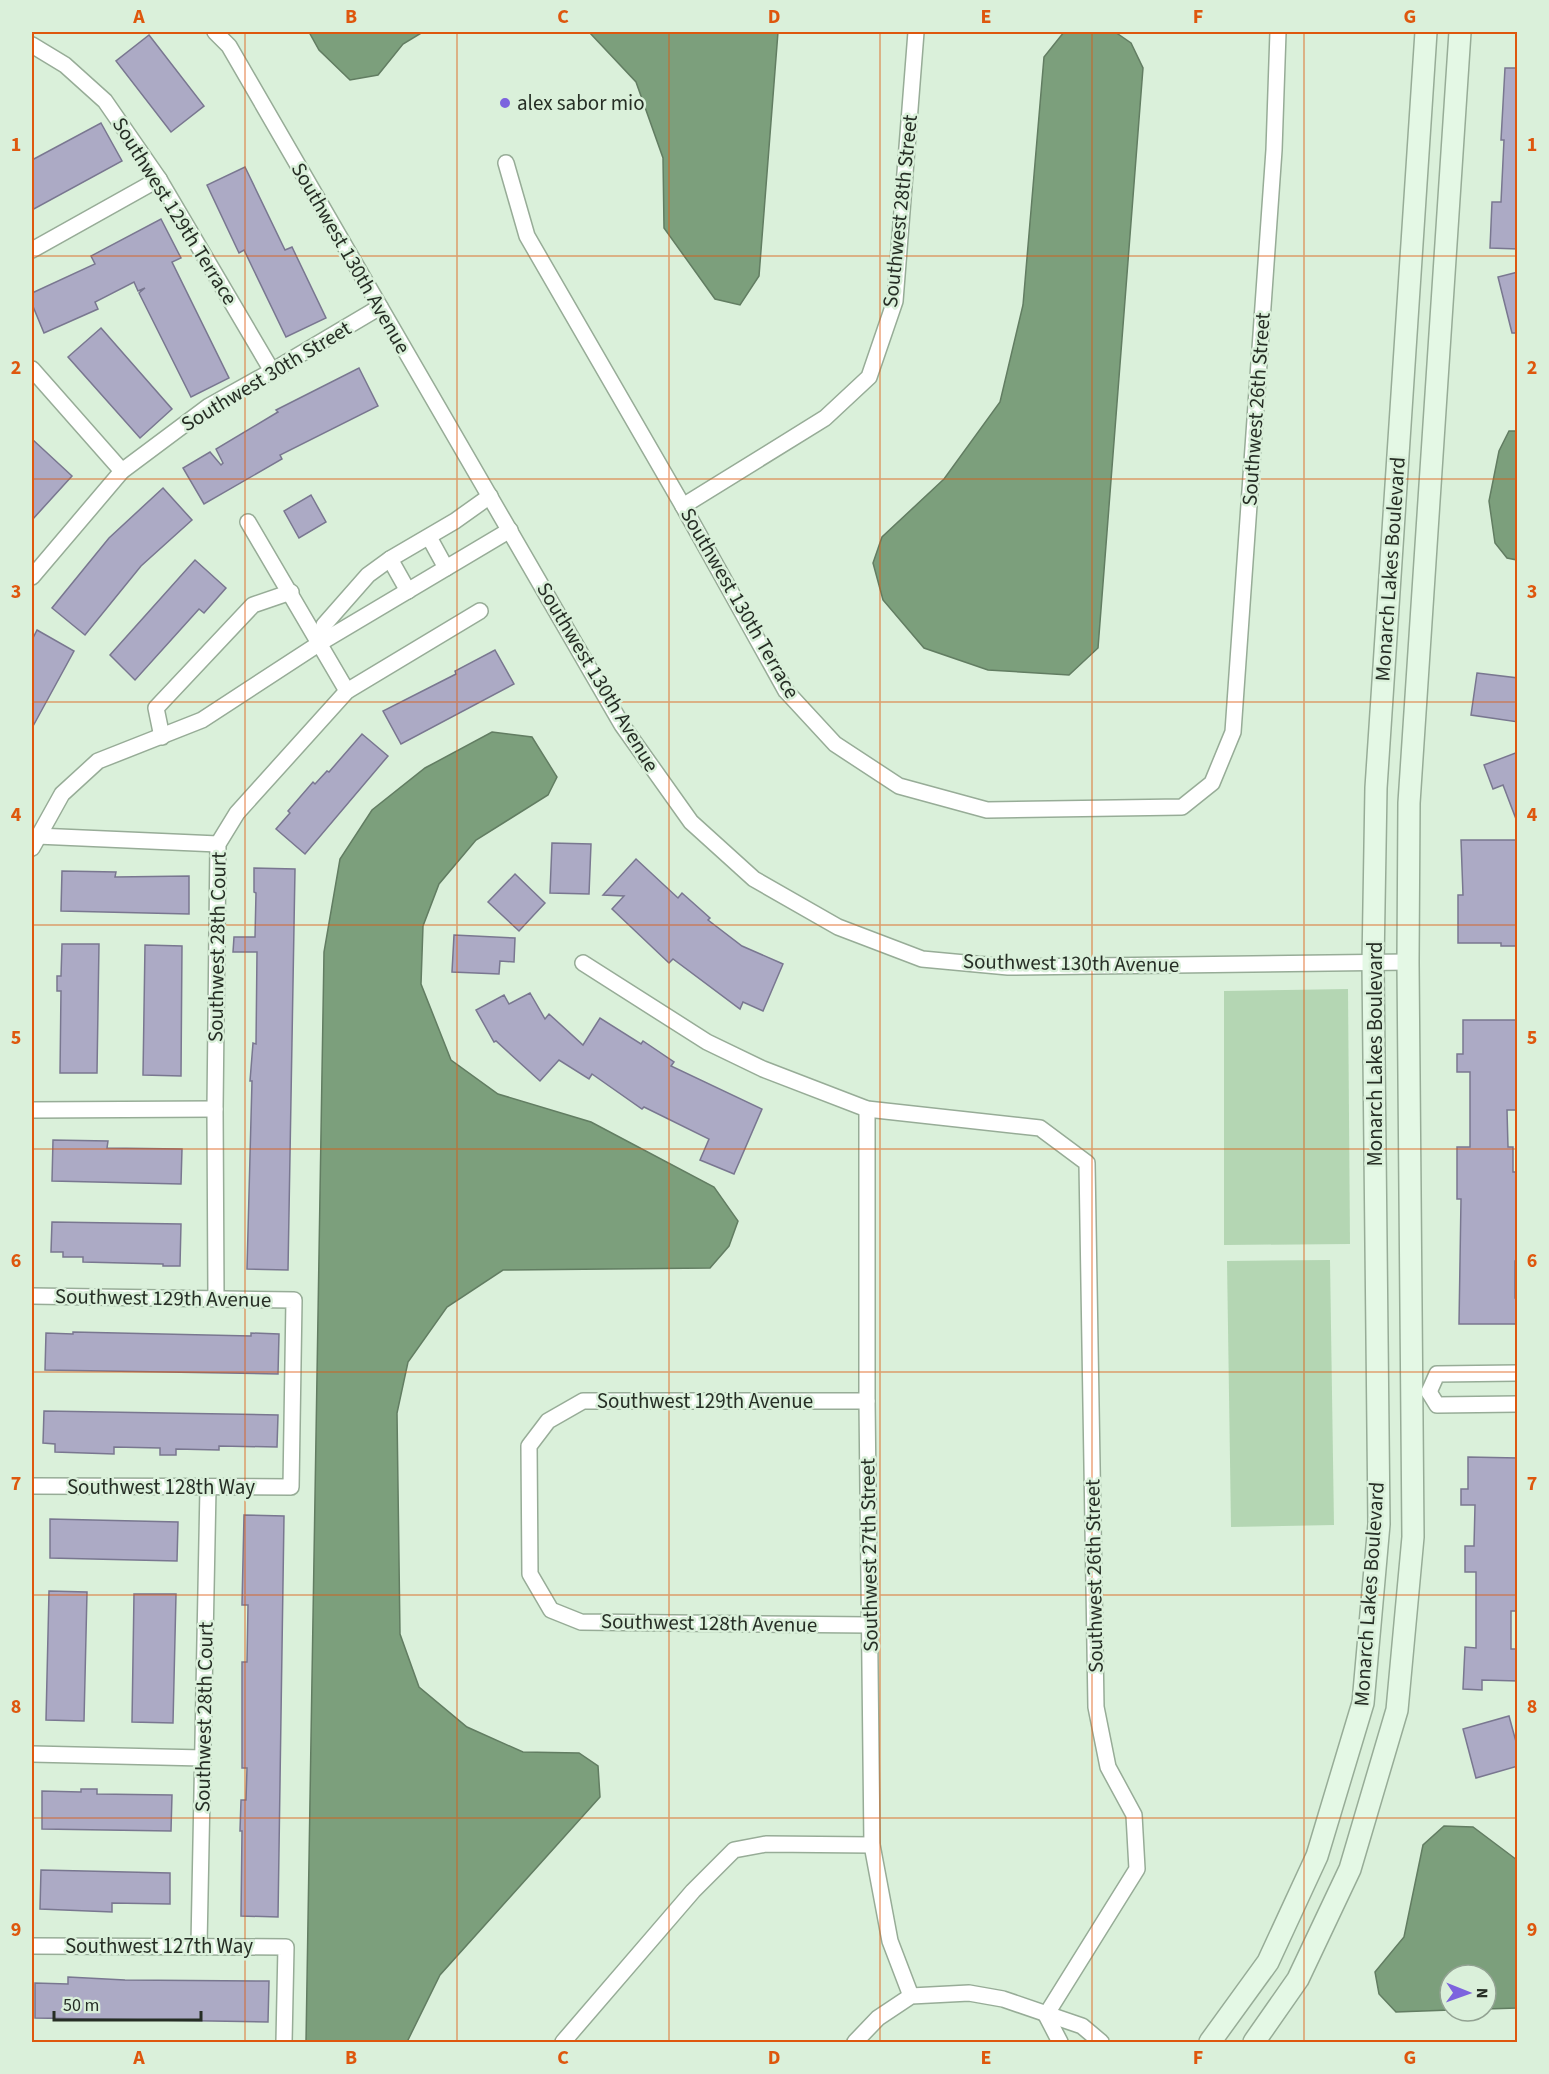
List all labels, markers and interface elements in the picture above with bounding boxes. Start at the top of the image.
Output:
text: A [132,3,145,31]
text: B [345,3,357,31]
text: C [557,3,569,31]
text: D [768,3,780,31]
text: E [981,3,991,31]
text: F [1193,3,1203,31]
text: G [1404,3,1416,31]
place label: alex sabor mio [517,88,645,118]
marker: alex sabor mio [498,96,512,110]
street label: Southwest 129th Terrace [105,111,245,311]
street label: Southwest 28th Street [875,113,925,309]
text: 1 [11,131,21,159]
text: 1 [1527,131,1537,159]
street label: Southwest 130th Avenue [284,157,418,359]
street label: Southwest 26th Street [1234,311,1278,507]
street label: Southwest 30th Street [175,313,357,439]
text: 2 [11,354,21,382]
text: 2 [1527,354,1537,382]
street label: Monarch Lakes Boulevard [1367,456,1413,682]
street label: Southwest 130th Terrace [673,502,807,704]
street label: Southwest 130th Avenue [529,577,667,777]
text: 3 [11,578,21,606]
text: 3 [1527,578,1537,606]
text: 4 [11,801,22,829]
text: 4 [1527,801,1538,829]
street label: Southwest 28th Court [200,852,234,1042]
street label: Monarch Lakes Boulevard [1360,942,1390,1166]
street label: Southwest 130th Avenue [963,946,1179,980]
text: 5 [11,1024,21,1052]
text: 5 [1527,1024,1537,1052]
text: 6 [11,1247,21,1275]
text: 6 [1527,1247,1537,1275]
street label: Southwest 129th Avenue [55,1281,271,1315]
street label: Southwest 129th Avenue [597,1386,813,1416]
street label: Southwest 27th Street [852,1458,886,1652]
text: 7 [11,1470,21,1498]
text: 7 [1527,1470,1537,1498]
street label: Southwest 128th Way [67,1472,255,1502]
street label: Southwest 26th Street [1077,1479,1111,1673]
street label: Monarch Lakes Boulevard [1346,1481,1392,1707]
street label: Southwest 128th Avenue [601,1606,817,1640]
street label: Southwest 28th Court [187,1622,221,1812]
text: 8 [11,1693,21,1721]
text: 8 [1527,1693,1537,1721]
text: 9 [11,1916,21,1944]
text: 9 [1527,1916,1537,1944]
street label: Southwest 127th Way [65,1931,253,1961]
north arrow [1438,1963,1498,2023]
scale bar [54,1984,201,2022]
text: N [1471,1988,1493,1999]
text: 50 m [63,1993,99,2018]
text: A [132,2044,145,2072]
text: B [345,2044,357,2072]
text: C [557,2044,569,2072]
text: D [768,2044,780,2072]
text: E [981,2044,991,2072]
text: F [1193,2044,1203,2072]
text: G [1404,2044,1416,2072]

